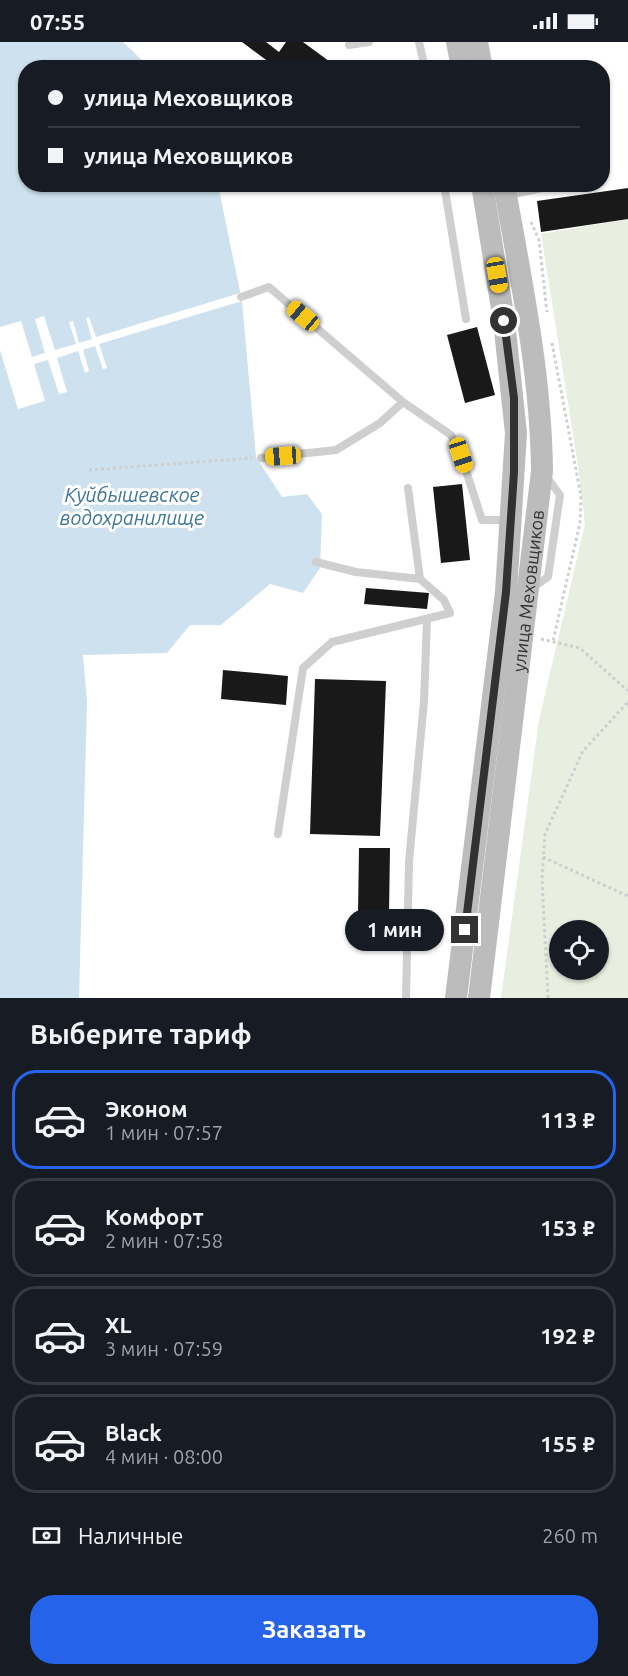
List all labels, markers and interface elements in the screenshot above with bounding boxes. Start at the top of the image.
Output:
text: 07:55 [30,9,85,34]
text: улица Меховщиков [84,85,293,110]
text: улица Меховщиков [84,143,293,168]
car [485,256,509,294]
car [283,298,323,334]
route start [490,307,517,334]
car [447,435,475,475]
car [264,446,302,466]
water label: Куйбышевское водохранилище [60,483,204,529]
street label: улица Меховщиков [508,509,547,673]
callout: 1 мин [345,909,444,951]
route end [451,916,478,943]
text: 1 мин [367,918,422,941]
map controls [549,920,609,980]
button: locate [549,920,609,980]
text: Выберите тариф [30,1019,252,1049]
icon: car [33,1093,87,1147]
text: Эконом [105,1096,187,1121]
text: 113 ₽ [540,1107,595,1132]
text: 1 мин · 07:57 [105,1121,223,1144]
icon: car [33,1201,87,1255]
text: Комфорт [105,1204,204,1229]
text: 153 ₽ [540,1215,595,1240]
text: 2 мин · 07:58 [105,1229,223,1252]
icon: car [33,1309,87,1363]
text: XL [105,1312,132,1337]
text: 192 ₽ [540,1323,595,1348]
text: 3 мин · 07:59 [105,1337,223,1360]
icon: car [33,1417,87,1471]
text: Black [105,1420,162,1445]
text: 155 ₽ [540,1431,595,1456]
text: 4 мин · 08:00 [105,1445,223,1468]
icon: cash [30,1519,63,1552]
text: Наличные [78,1523,183,1548]
text: 260 m [542,1524,598,1547]
button: Заказать [30,1595,598,1664]

